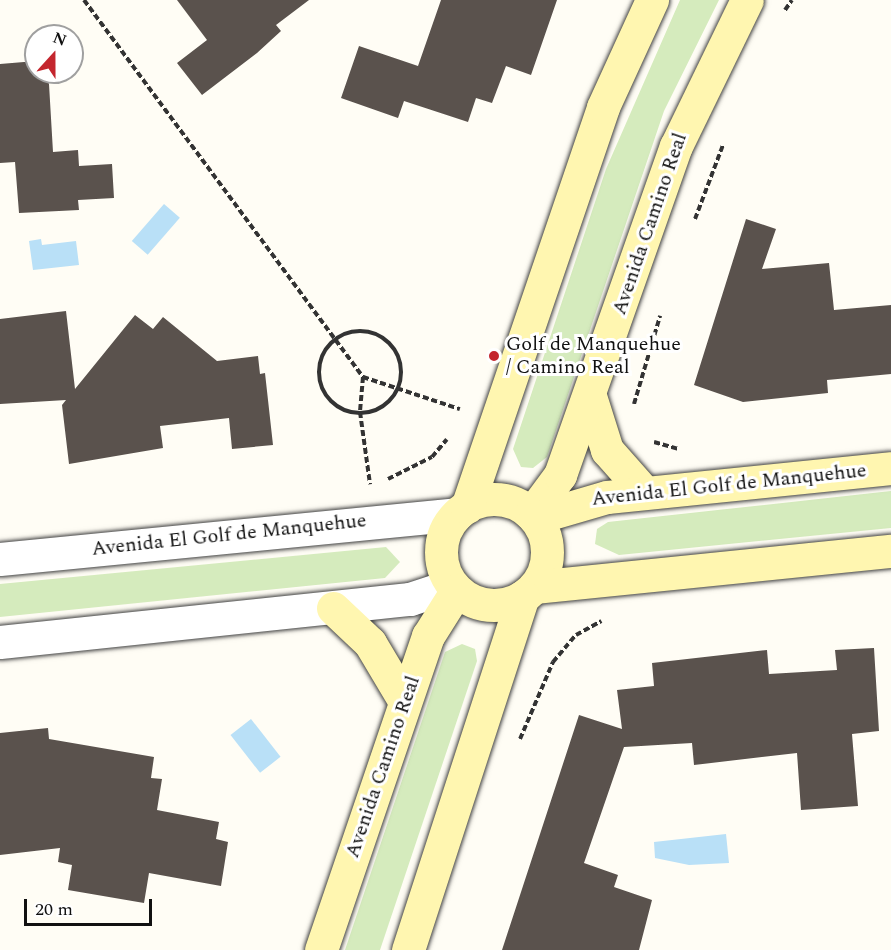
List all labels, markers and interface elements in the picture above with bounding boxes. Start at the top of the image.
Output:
north arrow [24,24,84,84]
text: N [49,26,70,53]
street label: Avenida Camino Real [608,130,692,318]
place label: Golf de Manquehue / Camino Real [506,332,681,379]
marker: Golf de Manquehue / Camino Real [487,349,501,363]
street label: Avenida El Golf de Manquehue [590,459,868,511]
street label: Avenida El Golf de Manquehue [90,509,368,561]
street label: Avenida Camino Real [341,673,425,861]
scale bar [27,887,154,925]
text: 20 m [35,896,73,923]

